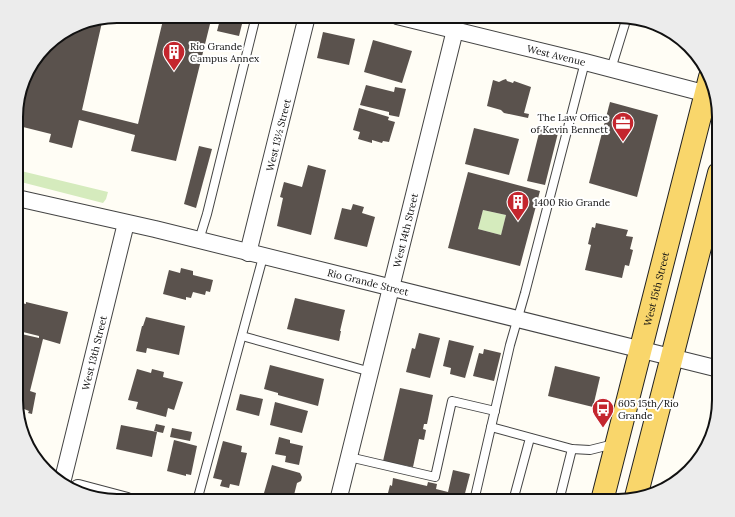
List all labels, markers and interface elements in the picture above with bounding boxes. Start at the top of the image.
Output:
building icon: Rio Grande Campus Annex [161,39,187,72]
place label: Rio Grande Campus Annex [190,40,260,65]
street label: West Avenue [525,42,587,69]
street label: West 13½ Street [263,97,294,173]
office icon: The Law Office of Kevin Bennett [610,110,636,143]
place label: The Law Office of Kevin Bennett [531,111,609,136]
building icon: 1400 Rio Grande [505,189,531,222]
street label: West 14th Street [390,192,421,269]
place label: 1400 Rio Grande [534,196,611,209]
street label: West 15th Street [641,250,672,327]
street label: Rio Grande Street [326,266,410,299]
street label: West 13th Street [79,314,110,392]
bus stop icon: 605 15th/Rio Grande [590,396,616,429]
place label: 605 15th/Rio Grande [618,397,679,422]

